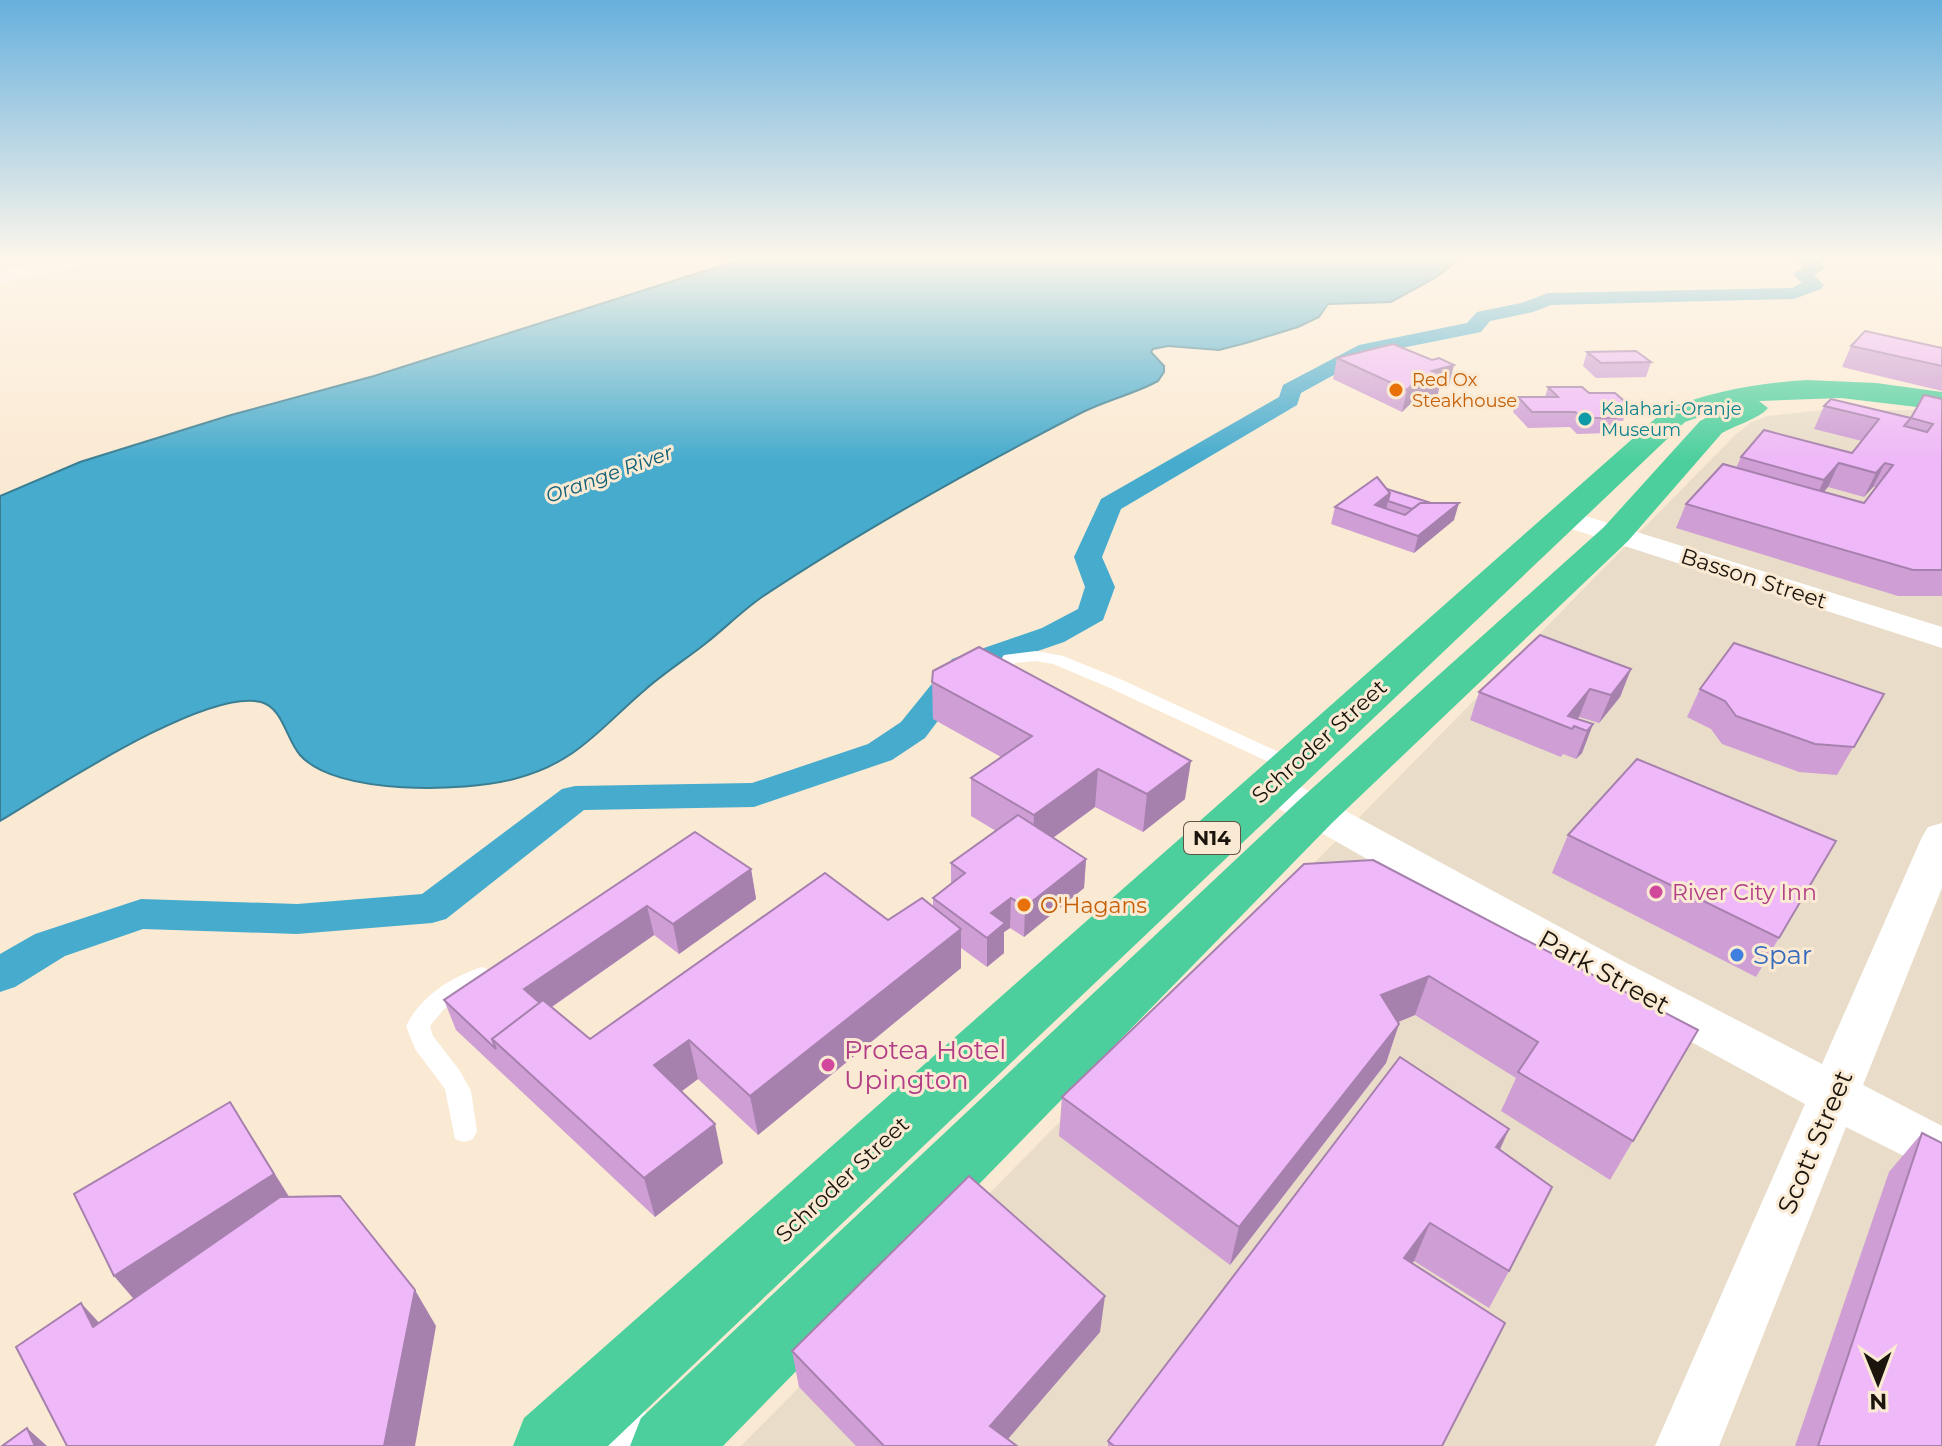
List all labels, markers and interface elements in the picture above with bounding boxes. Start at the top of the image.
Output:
place label: Red Ox Steakhouse [1412,369,1517,412]
marker: Red Ox Steakhouse [1387,381,1405,399]
place label: Kalahari-Oranje Museum [1601,398,1742,441]
marker: Kalahari-Oranje Museum [1576,410,1594,428]
water label: Orange River [542,440,677,508]
street label: Basson Street [1677,542,1830,615]
street label: Schroder Street [1246,674,1392,809]
road number: N14 [1184,822,1240,854]
place label: River City Inn [1672,879,1817,906]
marker: River City Inn [1647,883,1665,901]
place label: O'Hagans [1040,892,1147,919]
marker: O'Hagans [1015,896,1033,914]
street label: Park Street [1533,923,1675,1021]
place label: Spar [1753,939,1812,971]
marker: Spar [1728,946,1746,964]
place label: Protea Hotel Upington [844,1034,1006,1096]
marker: Protea Hotel Upington [819,1056,837,1074]
street label: Scott Street [1770,1065,1860,1219]
street label: Schroder Street [770,1111,915,1248]
north arrow [1838,1342,1918,1422]
text: N [1869,1388,1887,1415]

